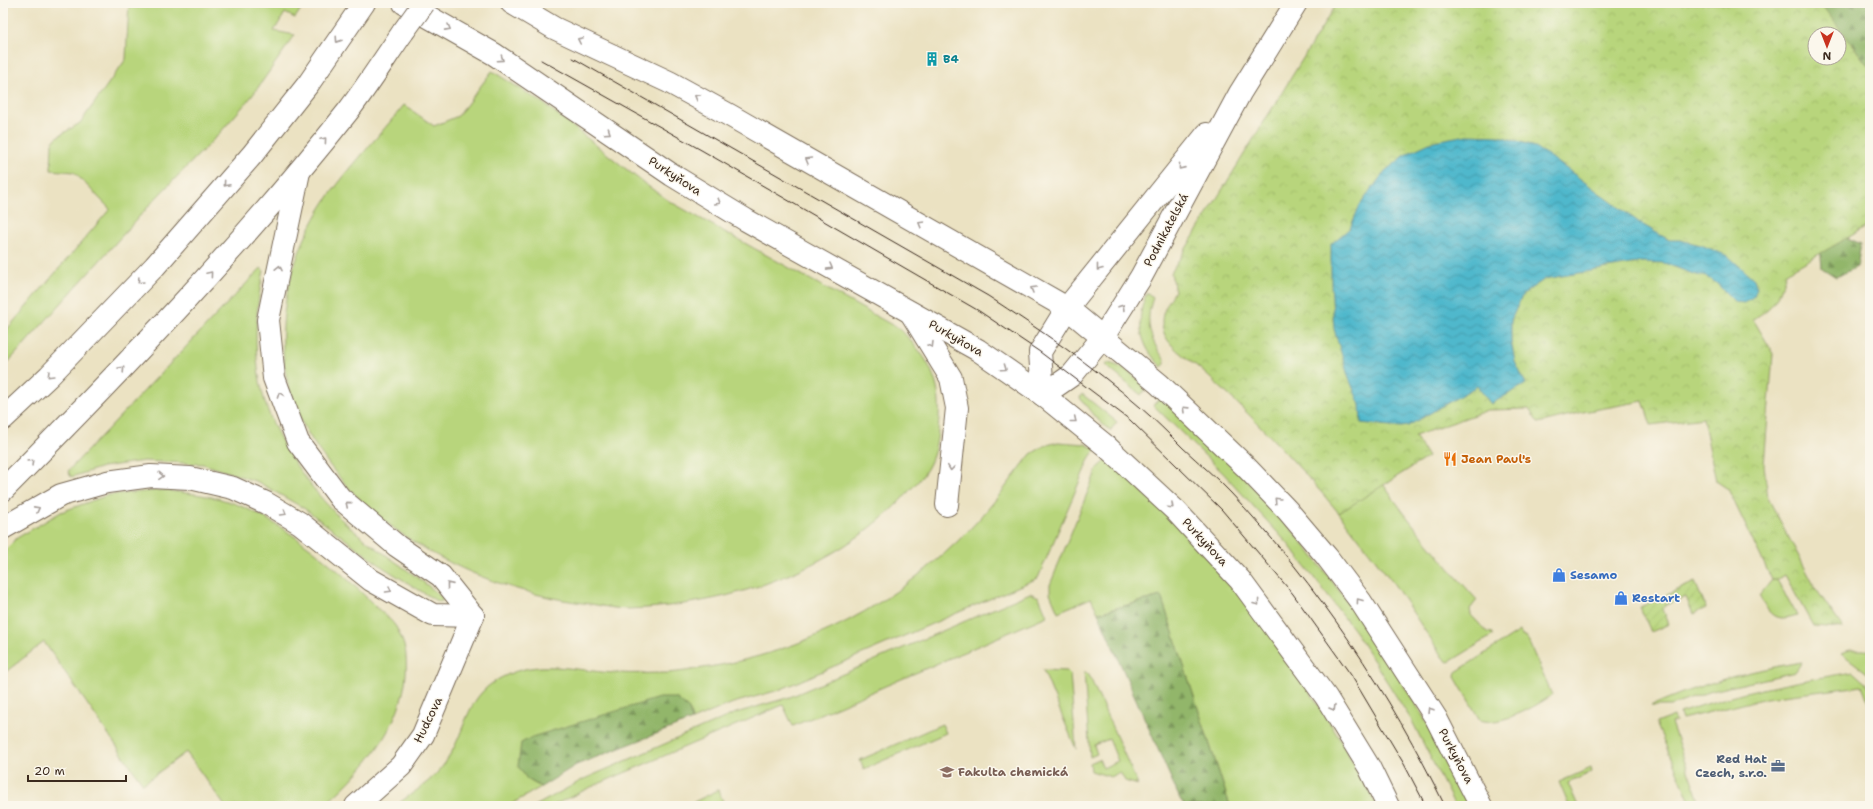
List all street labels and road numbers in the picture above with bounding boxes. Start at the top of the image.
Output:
street label: Purkyňova [645,153,705,199]
street label: Podnikatelská [1140,190,1192,269]
street label: Purkyňova [926,316,987,360]
street label: Purkyňova [1179,514,1232,570]
street label: Hudcova [410,694,446,746]
street label: Purkyňova [1435,726,1477,787]

